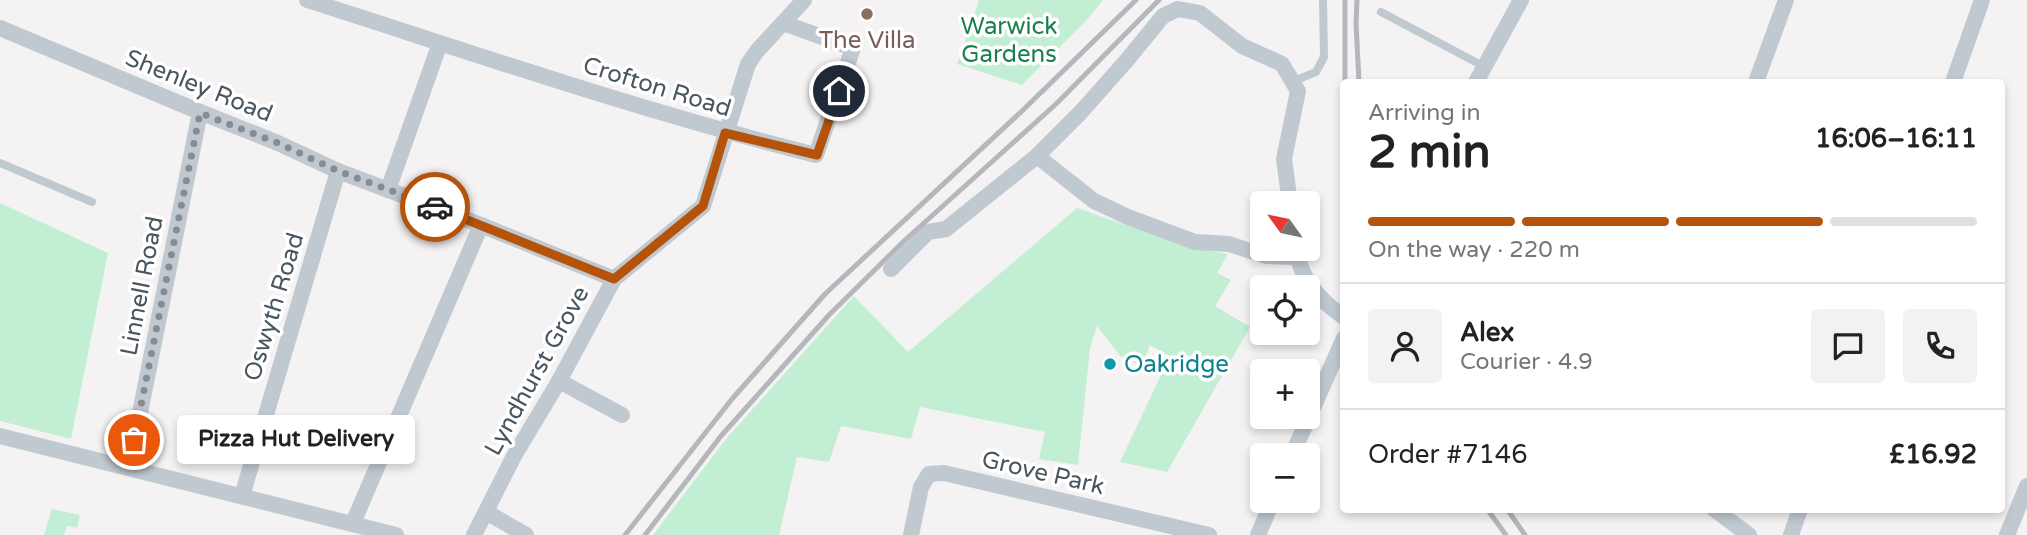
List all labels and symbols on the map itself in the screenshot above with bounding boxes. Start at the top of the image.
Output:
marker: The Villa [859,6,875,22]
park label: Warwick Gardens [961,12,1057,69]
place label: The Villa [819,26,915,55]
street label: Shenley Road [121,43,277,129]
street label: Crofton Road [579,51,735,123]
pin [809,61,869,121]
courier [400,172,470,242]
north arrow [1250,191,1320,261]
street label: Linnell Road [114,214,170,358]
street label: Oswyth Road [238,229,310,385]
street label: Lyndhurst Grove [478,281,596,461]
place label: Oakridge [1124,350,1229,379]
marker: Oakridge [1102,356,1118,372]
pin [104,410,164,470]
callout: Pizza Hut Delivery [176,416,414,464]
street label: Grove Park [979,445,1107,501]

